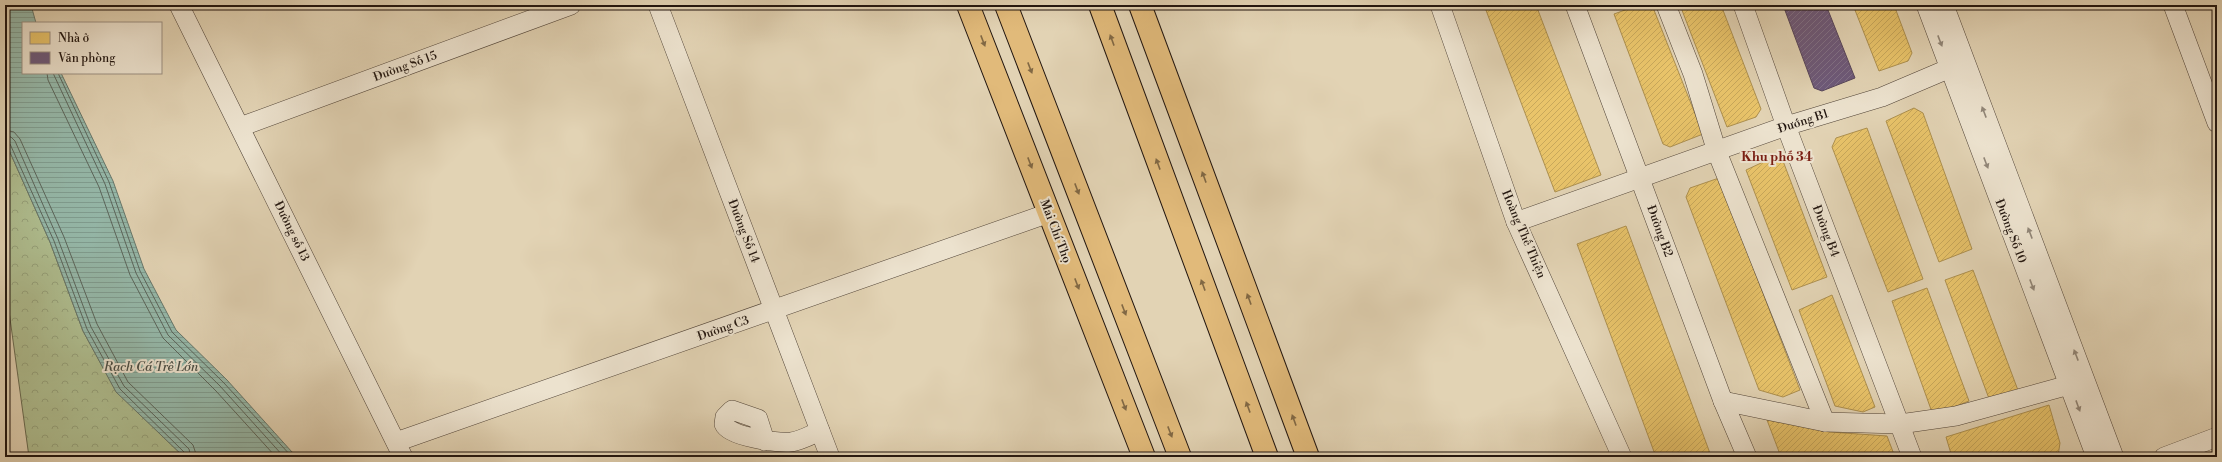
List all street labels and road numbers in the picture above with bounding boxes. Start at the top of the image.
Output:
street label: Đường Số 15 [371,48,439,85]
street label: Đướng B1 [1776,106,1831,137]
street label: Hoàng Thế Thiện [1498,188,1549,281]
street label: Đường Số 14 [725,197,762,265]
street label: Mai Chí Thọ [1037,197,1075,265]
street label: Đường Số 10 [1991,197,2030,265]
street label: Đường số 13 [271,199,313,264]
street label: Đường B2 [1643,203,1676,259]
street label: Đường B4 [1809,203,1842,259]
street label: Đường C3 [695,313,751,344]

